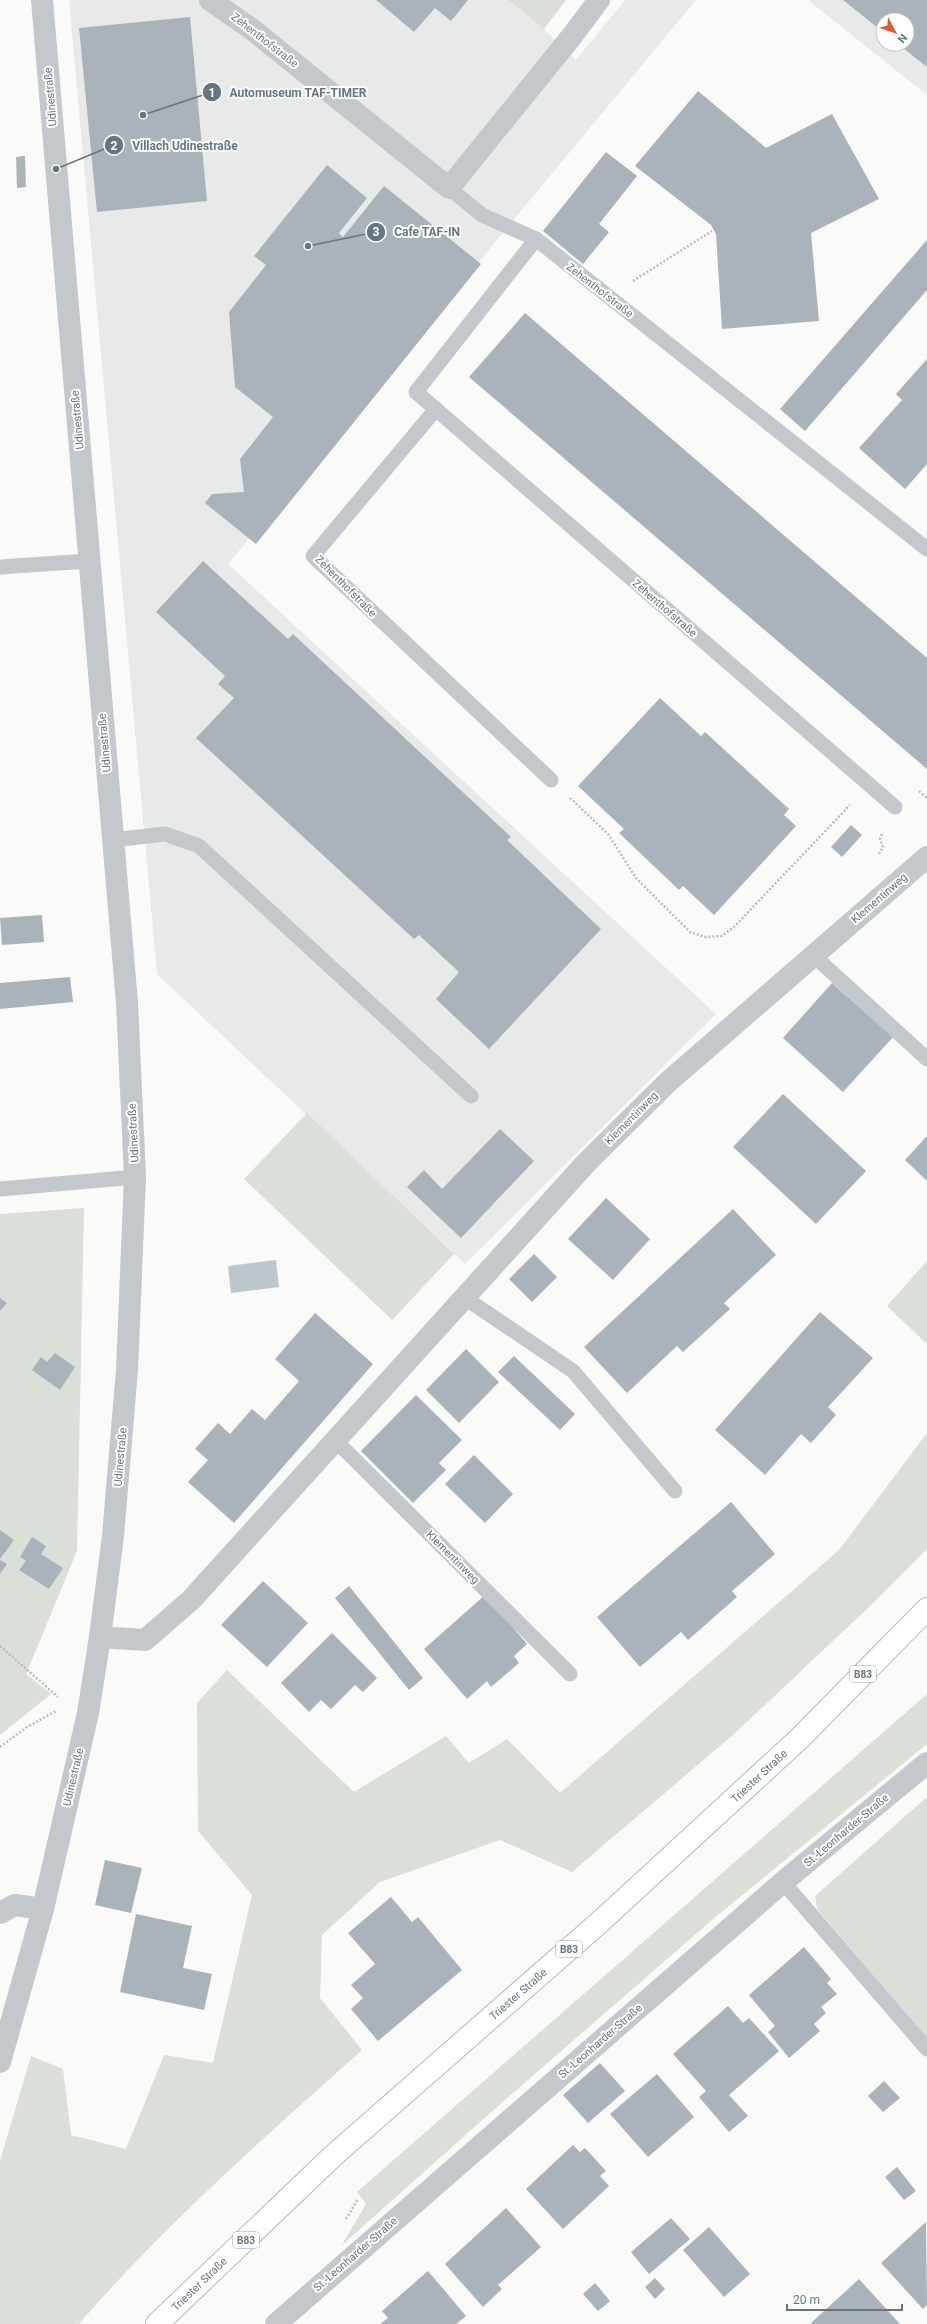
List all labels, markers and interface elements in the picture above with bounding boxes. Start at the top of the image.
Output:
street label: Zehenthofstraße [229,10,301,71]
north arrow [875,12,915,52]
text: N [895,31,910,45]
street label: Udinestraße [41,67,60,127]
callout: Automuseum TAF-TIMER [202,80,375,104]
text: 1 [209,86,215,100]
text: Automuseum TAF-TIMER [229,86,367,100]
callout: Villach Udinestraße [104,133,245,157]
text: 2 [111,139,118,153]
text: Villach Udinestraße [132,139,238,153]
callout: Cafe TAF-IN [366,220,468,244]
text: 3 [373,225,380,239]
text: Cafe TAF-IN [394,225,460,239]
street label: Zehenthofstraße [564,260,636,321]
street label: Udinestraße [68,390,87,450]
street label: Zehenthofstraße [312,553,379,620]
street label: Zehenthofstraße [630,577,700,640]
street label: Udinestraße [95,713,114,773]
street label: Klementinweg [849,871,910,926]
street label: Klementinweg [602,1089,661,1148]
street label: Udinestraße [125,1103,142,1163]
street label: Udinestraße [111,1427,130,1487]
street label: Klementinweg [423,1528,482,1587]
road number: B83 [850,1666,876,1682]
street label: Udinestraße [61,1747,87,1807]
street label: Triester Straße [729,1747,790,1806]
street label: St.-Leonharder-Straße [801,1791,891,1870]
road number: B83 [556,1941,582,1957]
street label: Triester Straße [487,1966,550,2023]
street label: St.-Leonharder-Straße [556,2001,645,2081]
street label: St.-Leonharder-Straße [311,2214,400,2294]
road number: B83 [233,2232,259,2248]
street label: Triester Straße [169,2255,230,2314]
scale bar [787,2286,902,2312]
text: 20 m [793,2293,820,2307]

